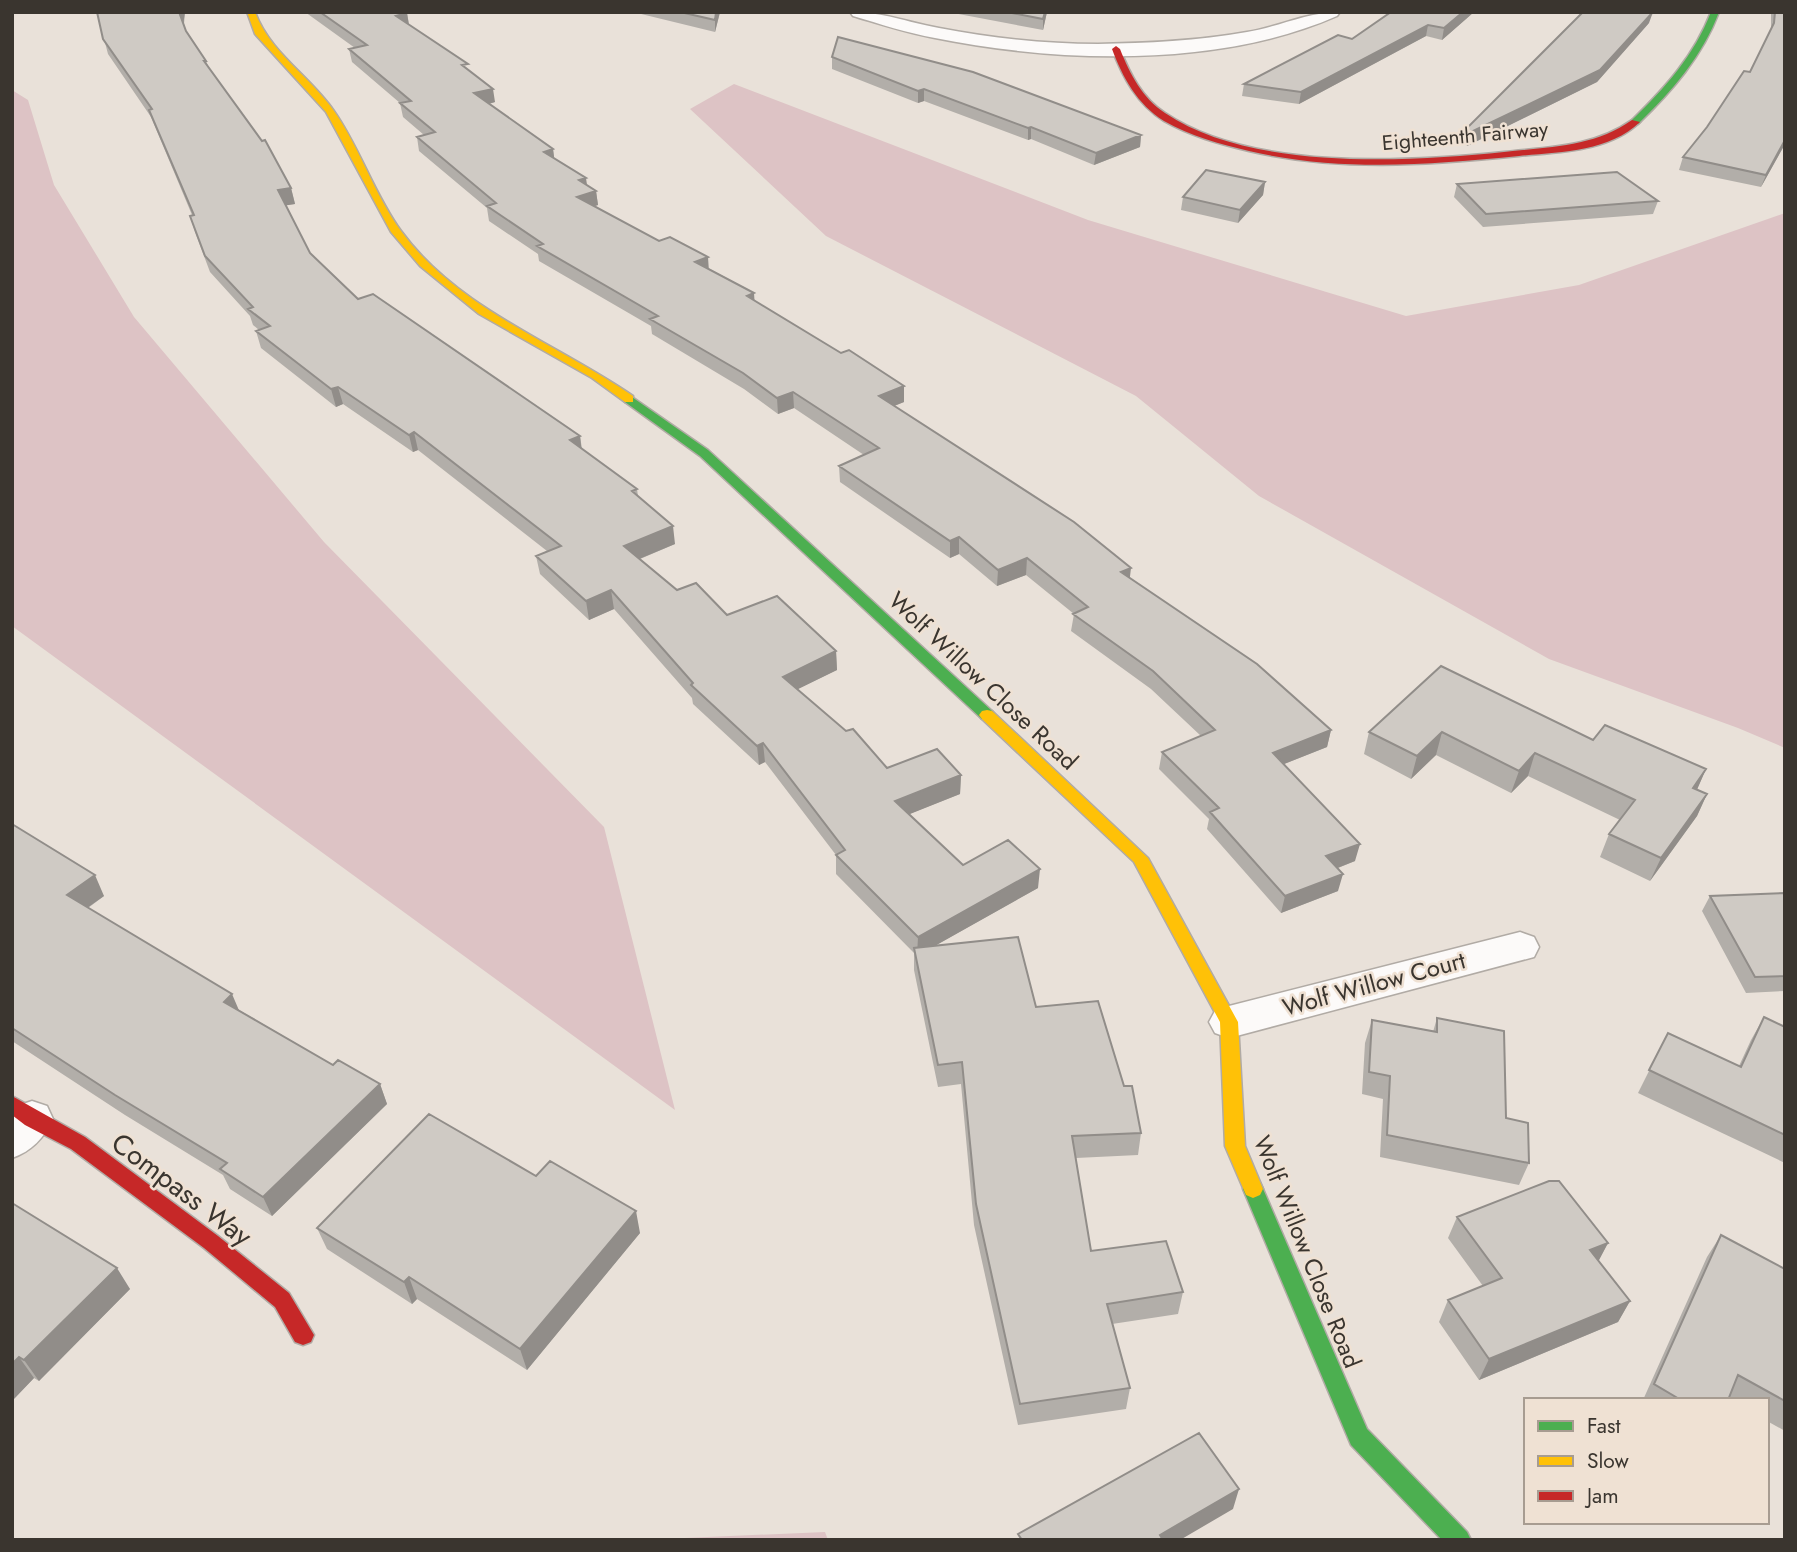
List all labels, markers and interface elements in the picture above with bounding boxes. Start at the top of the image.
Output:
street label: Eighteenth Fairway [1381,114,1550,158]
street label: Wolf Willow Close Road [881,583,1086,778]
street label: Wolf Willow Court [1279,942,1469,1025]
street label: Compass Way [103,1123,261,1257]
street label: Wolf Willow Close Road [1245,1130,1370,1373]
legend [1524,1398,1769,1524]
text: Fast [1587,1411,1620,1441]
text: Slow [1587,1446,1629,1476]
text: Jam [1584,1481,1619,1511]

